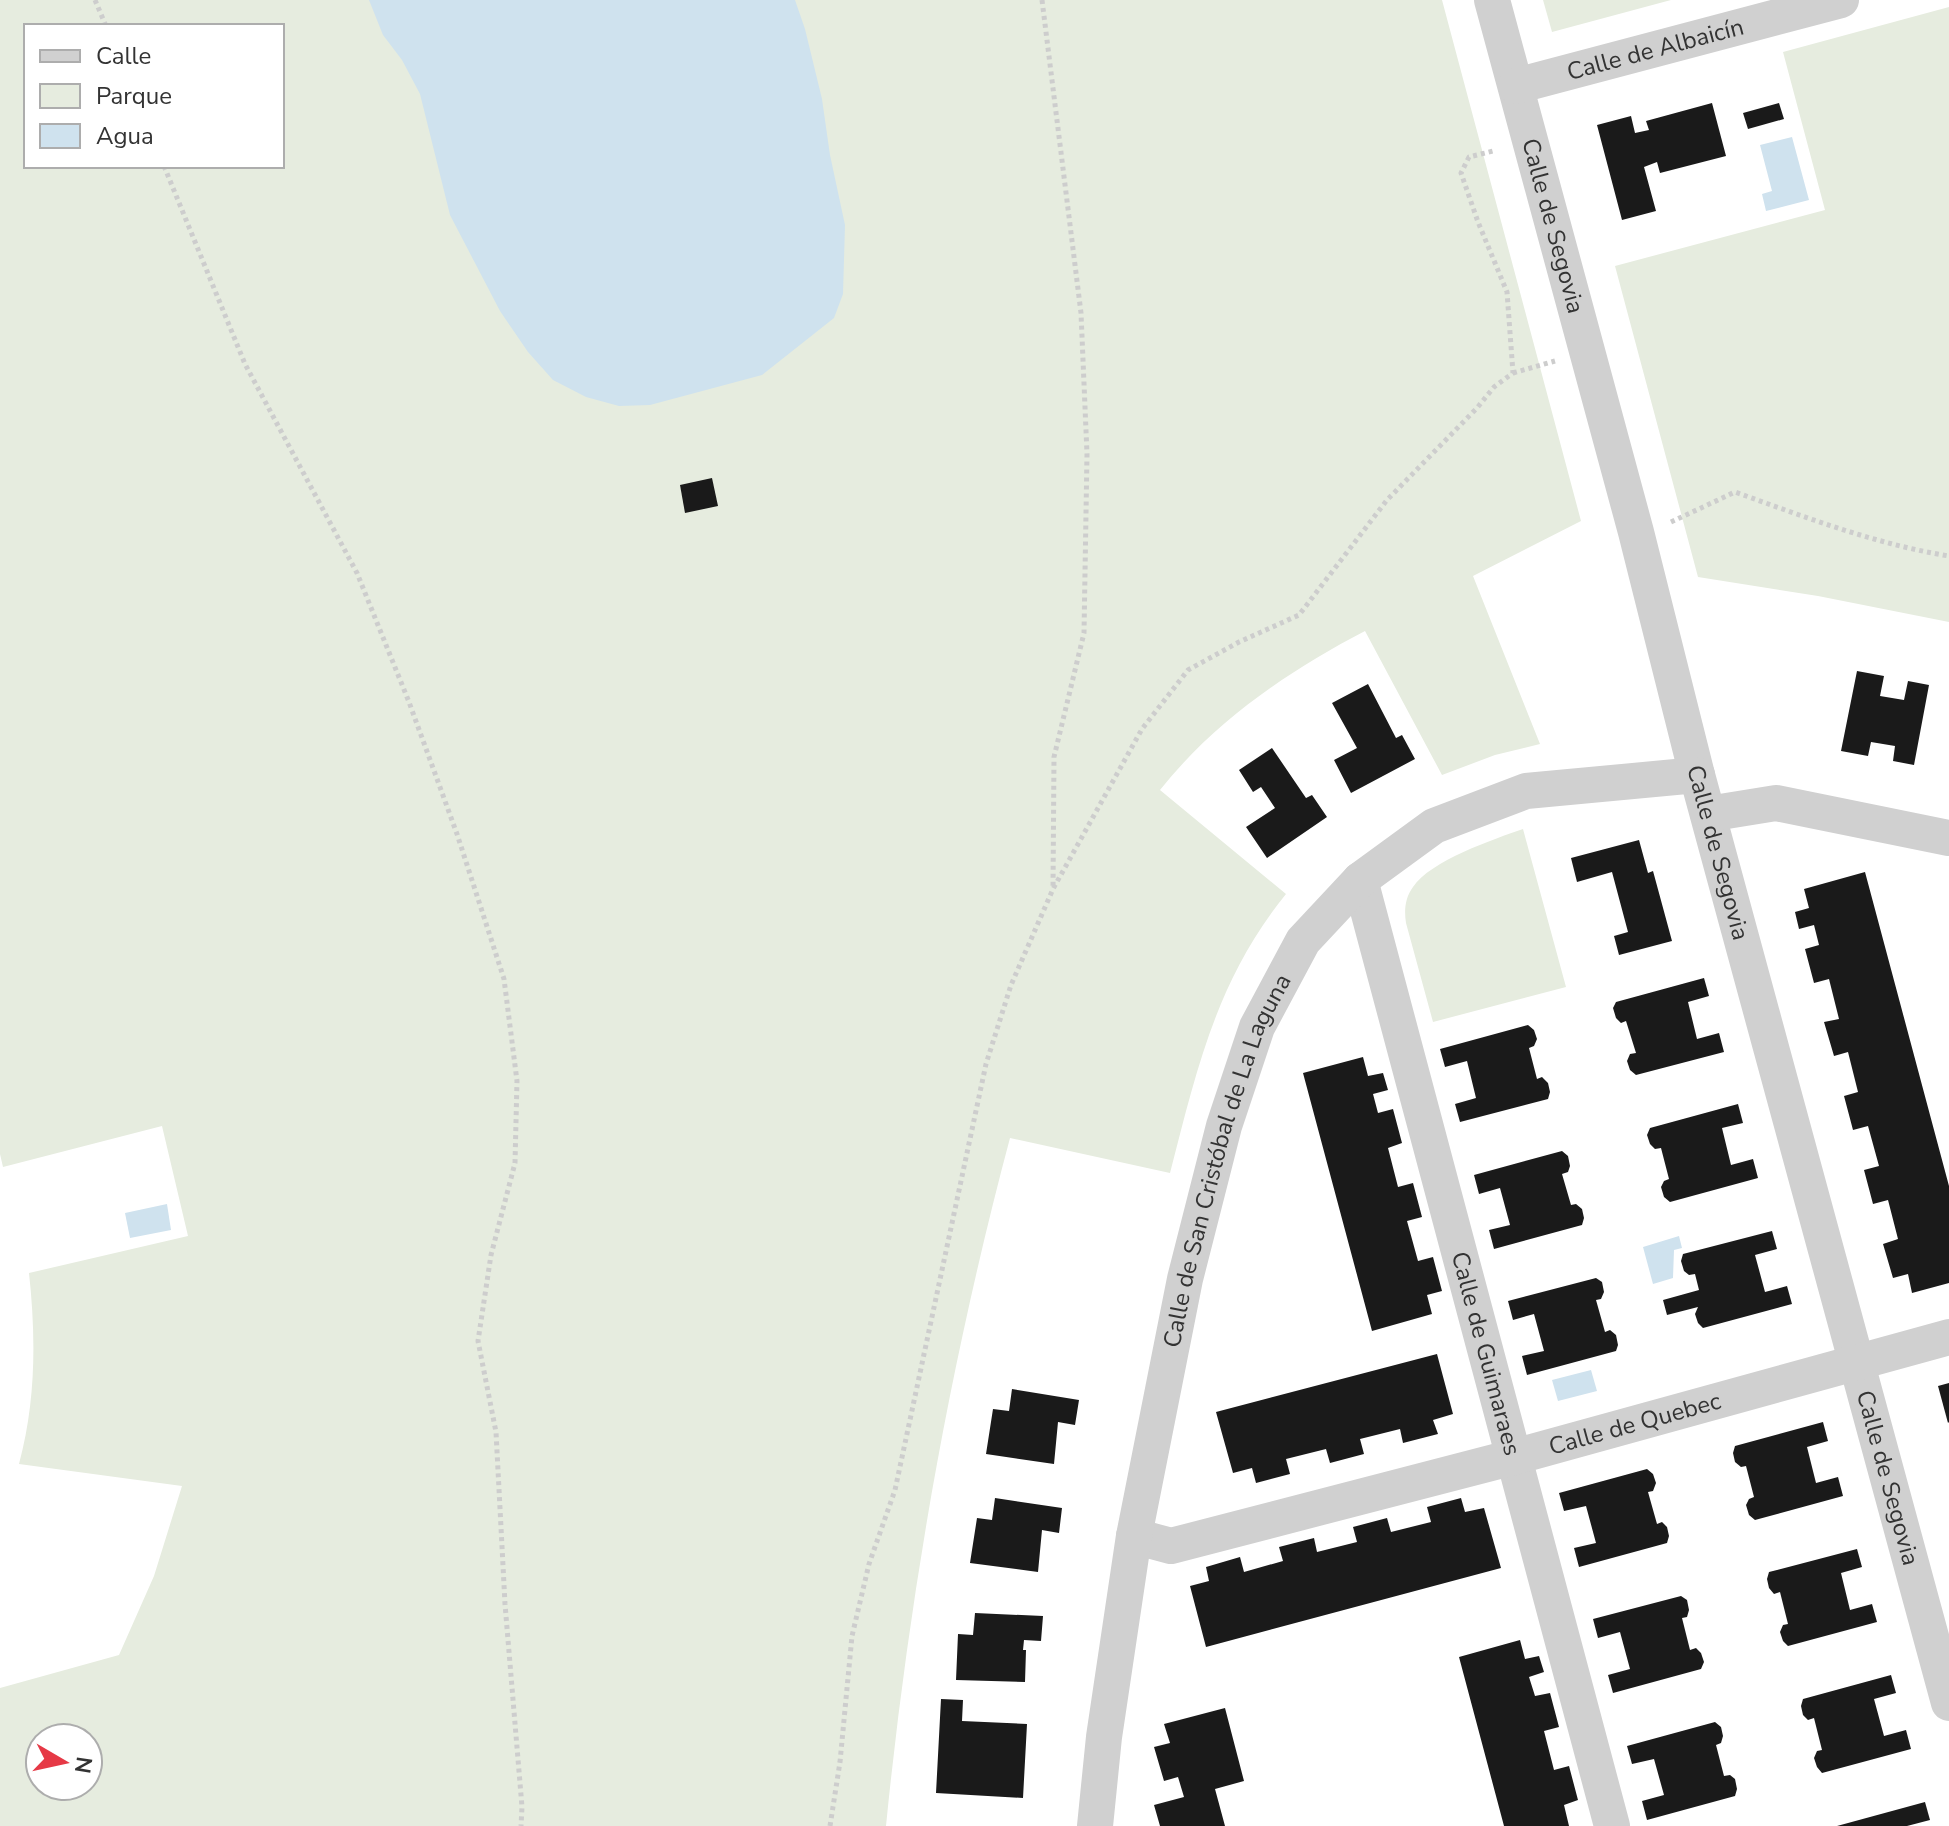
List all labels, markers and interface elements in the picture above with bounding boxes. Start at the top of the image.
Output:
street label: Calle de Albaicín [1563,10,1747,88]
legend [24,24,284,168]
text: Calle [96,40,151,72]
text: Parque [96,80,172,112]
text: Agua [96,120,154,152]
street label: Calle de Segovia [1514,135,1592,317]
street label: Calle de Segovia [1679,762,1757,944]
street label: Calle de San Cristóbal de La Laguna [1156,968,1298,1350]
street label: Calle de Guimaraes [1444,1248,1529,1459]
street label: Calle de Quebec [1545,1385,1724,1463]
street label: Calle de Segovia [1849,1387,1927,1569]
north arrow [24,1722,104,1802]
text: N [67,1754,99,1775]

